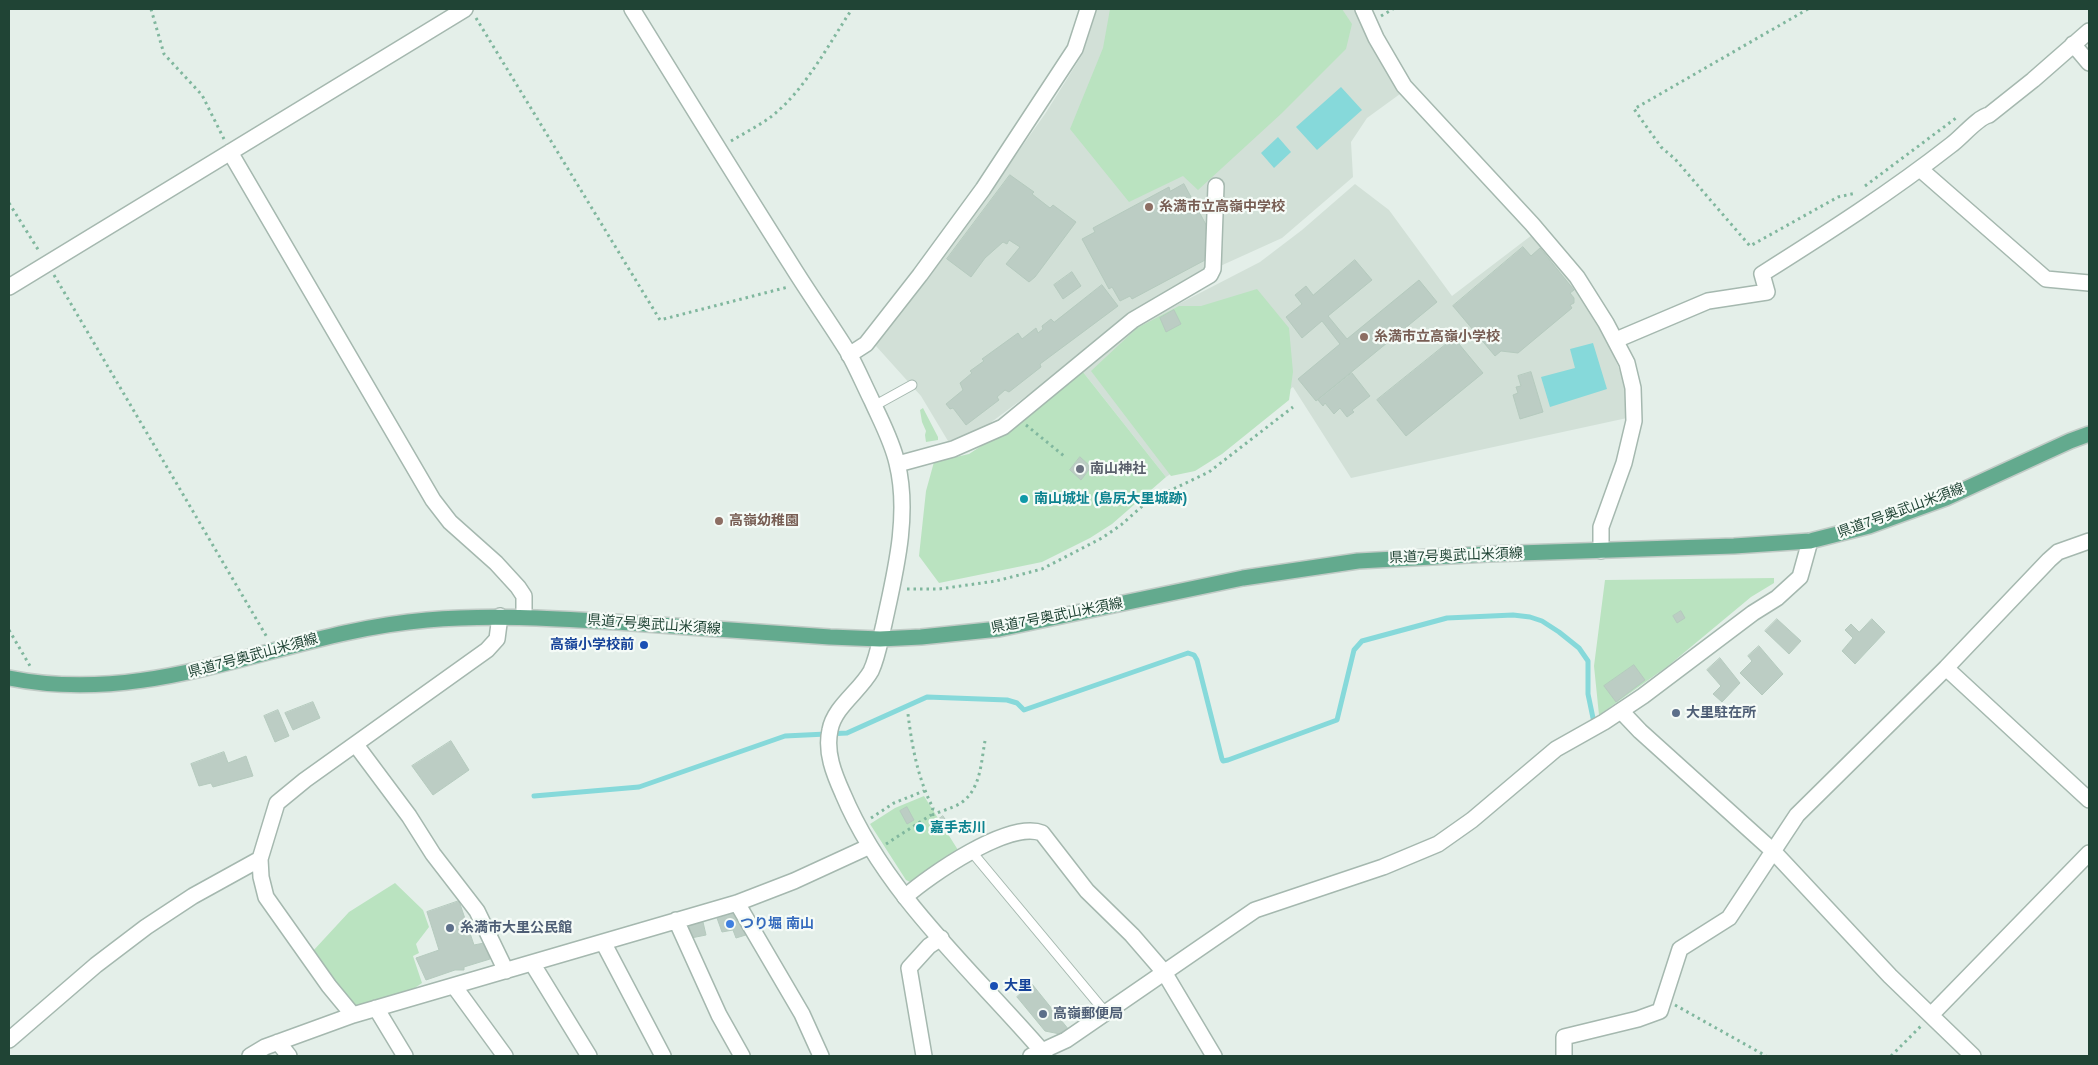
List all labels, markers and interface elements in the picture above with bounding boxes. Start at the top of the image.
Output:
place label: 糸満市立高嶺中学校 [1159,199,1285,215]
marker: 糸満市立高嶺中学校 [1143,201,1155,213]
place label: 糸満市立高嶺小学校 [1374,329,1500,345]
marker: 糸満市立高嶺小学校 [1358,331,1370,343]
place label: 南山神社 [1090,461,1146,477]
marker: 南山神社 [1074,463,1086,475]
street label: 県道7号奥武山米須線 [1835,480,1967,542]
place label: 南山城址 (島尻大里城跡) [1034,491,1187,507]
marker: 南山城址 (島尻大里城跡) [1018,493,1030,505]
place label: 高嶺幼稚園 [729,513,799,529]
marker: 高嶺幼稚園 [713,515,725,527]
street label: 県道7号奥武山米須線 [1389,545,1523,567]
street label: 県道7号奥武山米須線 [990,595,1124,637]
street label: 県道7号奥武山米須線 [587,612,721,638]
street label: 県道7号奥武山米須線 [186,631,320,681]
place label: 高嶺小学校前 [550,637,634,653]
marker: 高嶺小学校前 [638,639,650,651]
place label: 大里駐在所 [1686,705,1756,721]
marker: 大里駐在所 [1670,707,1682,719]
place label: 嘉手志川 [930,820,986,836]
marker: 嘉手志川 [914,822,926,834]
place label: つり堀 南山 [740,916,814,932]
marker: つり堀 南山 [724,918,736,930]
place label: 糸満市大里公民館 [460,920,572,936]
marker: 糸満市大里公民館 [444,922,456,934]
place label: 大里 [1004,978,1032,994]
marker: 大里 [988,980,1000,992]
place label: 高嶺郵便局 [1053,1006,1123,1022]
marker: 高嶺郵便局 [1037,1008,1049,1020]

